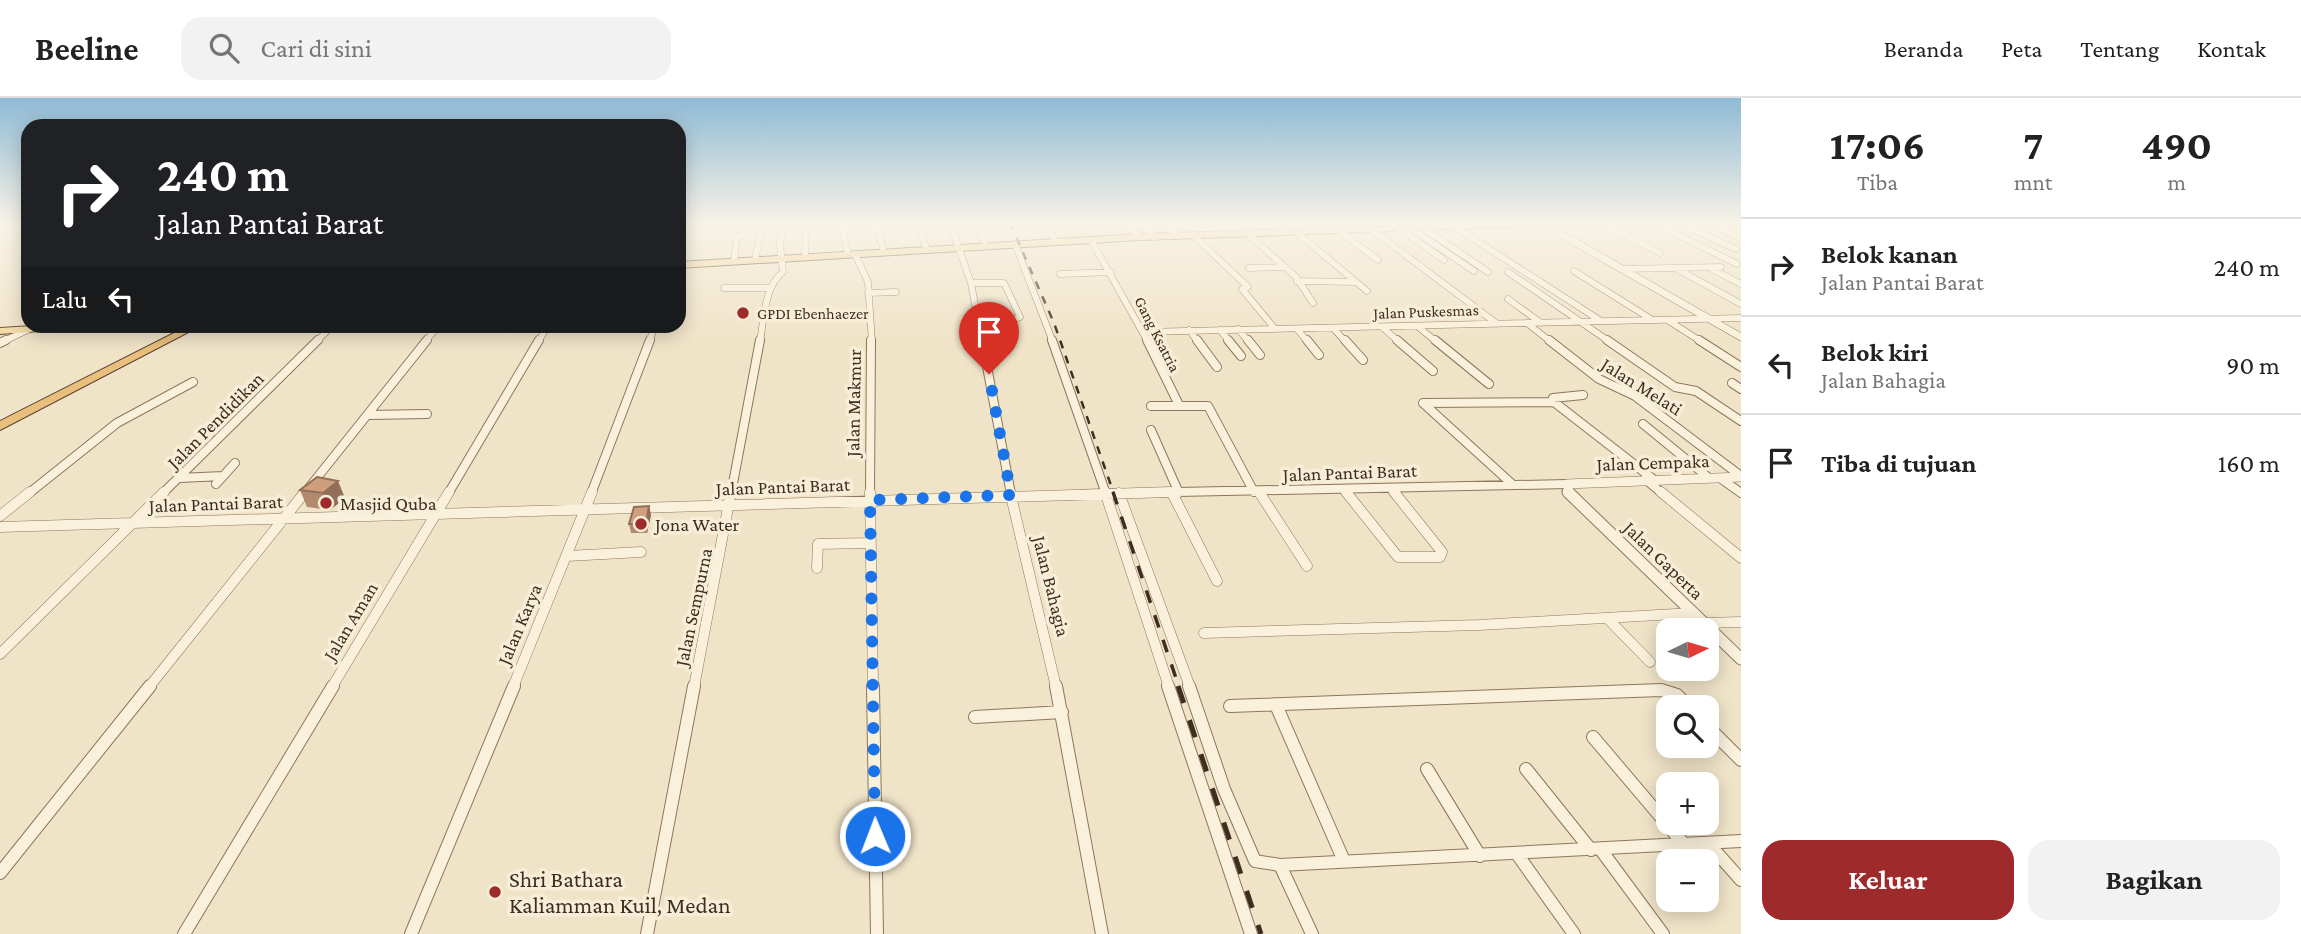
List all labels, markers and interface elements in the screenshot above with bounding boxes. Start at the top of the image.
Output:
search box [181,17,671,80]
icon: search [205,29,243,67]
text: Beeline [35,30,139,67]
text: Cari di sini [261,34,372,63]
text: Beranda [1884,35,1963,62]
text: Peta [2001,35,2042,62]
text: Tentang [2080,35,2159,62]
text: Kontak [2197,35,2266,62]
text: 17:06 [1830,121,1925,168]
text: 7 [2023,121,2043,168]
text: 490 [2141,121,2212,168]
icon: right [42,147,133,238]
text: 240 m [157,147,289,202]
text: Tiba [1857,169,1898,195]
text: mnt [2014,169,2052,195]
text: m [2167,169,2186,195]
text: Jalan Pantai Barat [157,205,383,241]
text: Belok kanan [1821,240,1958,269]
icon: right [1762,248,1800,286]
text: 240 m [2214,253,2280,282]
text: Jalan Pantai Barat [1821,269,1984,295]
icon: left [102,280,140,318]
text: Lalu [42,285,88,314]
street label: Gang Ksatria [1130,294,1184,376]
street label: Jalan Puskesmas [1371,301,1479,323]
pin [959,302,1019,374]
marker: GPDI Ebenhaezer [735,305,751,321]
place label: GPDI Ebenhaezer [757,305,869,322]
icon: arrive [970,313,1008,351]
text: Belok kiri [1821,338,1928,367]
icon: left [1762,346,1800,384]
street label: Jalan Makmur [842,349,865,459]
text: 90 m [2226,351,2280,380]
street label: Jalan Melati [1596,352,1686,419]
text: Jalan Bahagia [1821,367,1946,393]
street label: Jalan Pendidikan [161,368,268,474]
icon: arrive [1762,444,1800,482]
text: Tiba di tujuan [1821,449,1976,478]
text: 160 m [2218,449,2280,478]
street label: Jalan Cempaka [1594,450,1710,475]
street label: Jalan Pantai Barat [1280,460,1418,485]
street label: Jalan Pantai Barat [713,474,851,499]
street label: Jalan Pantai Barat [146,491,284,516]
place label: Masjid Quba [340,493,437,515]
marker: Masjid Quba [318,495,334,511]
place label: Jona Water [653,514,740,535]
marker: Jona Water [633,516,649,532]
street label: Jalan Gaperta [1618,516,1708,604]
street label: Jalan Bahagia [1028,532,1074,639]
street label: Jalan Sempurna [670,546,716,670]
street label: Jalan Aman [318,579,382,666]
street label: Jalan Karya [492,580,546,670]
north arrow [1656,618,1718,681]
map controls [1656,618,1719,912]
button: search [1656,695,1719,758]
button: + [1656,772,1719,835]
position arrow [838,799,912,873]
button: Keluar [1762,840,2014,920]
button: Bagikan [2028,840,2280,920]
button: − [1656,849,1719,912]
place label: Shri Bathara Kaliamman Kuil, Medan [509,866,731,918]
marker: Shri Bathara Kaliamman Kuil, Medan [487,884,503,900]

